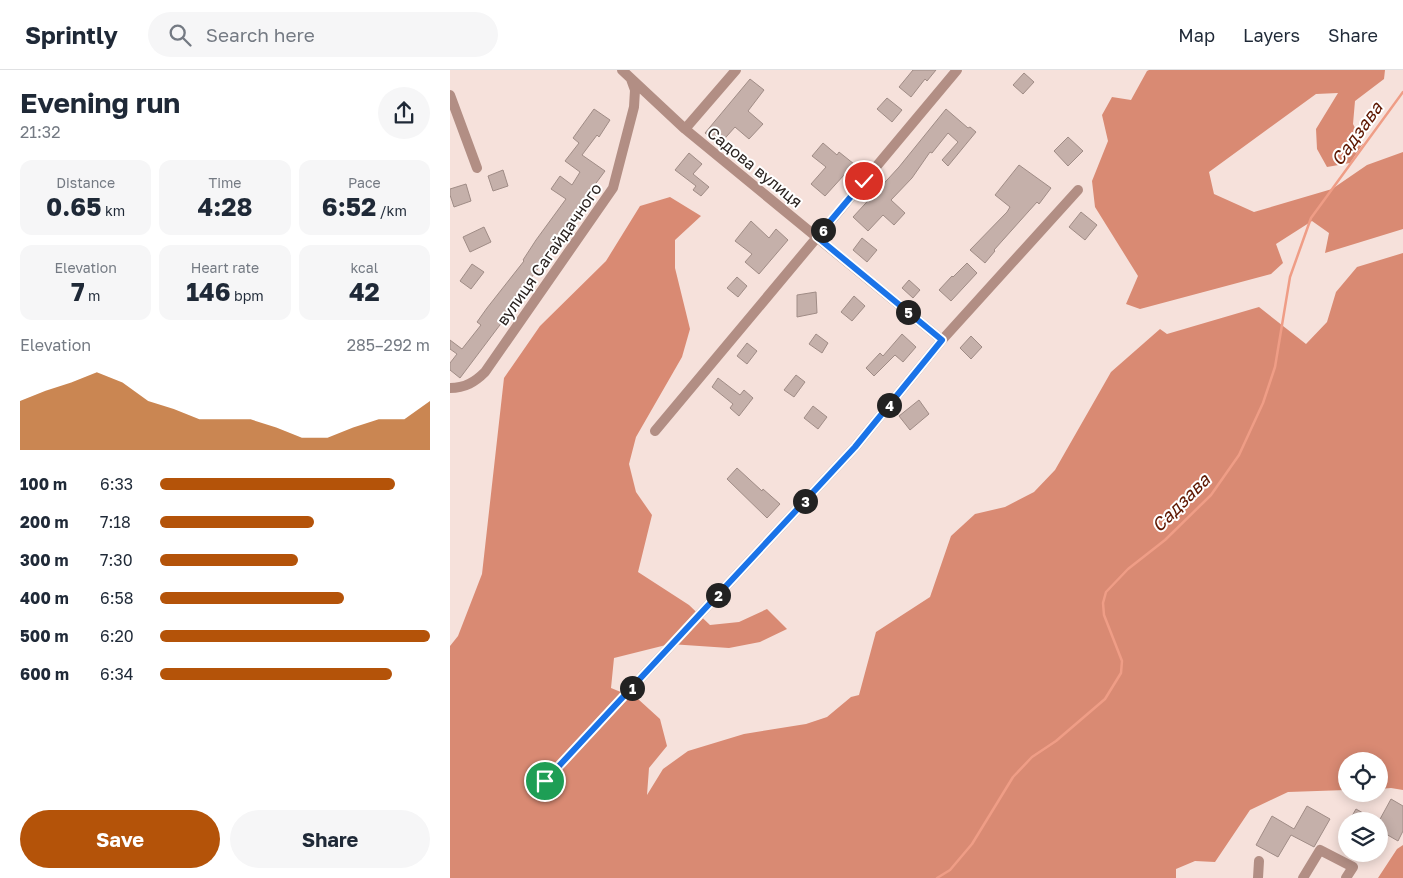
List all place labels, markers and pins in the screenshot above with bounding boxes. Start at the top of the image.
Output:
pin [843,160,885,202]
pin: 6 [810,218,836,242]
pin: 5 [896,300,920,324]
pin: 4 [876,392,902,418]
pin: 3 [792,488,818,514]
pin: 2 [706,582,730,608]
pin: 1 [620,676,644,700]
pin [524,760,566,802]

